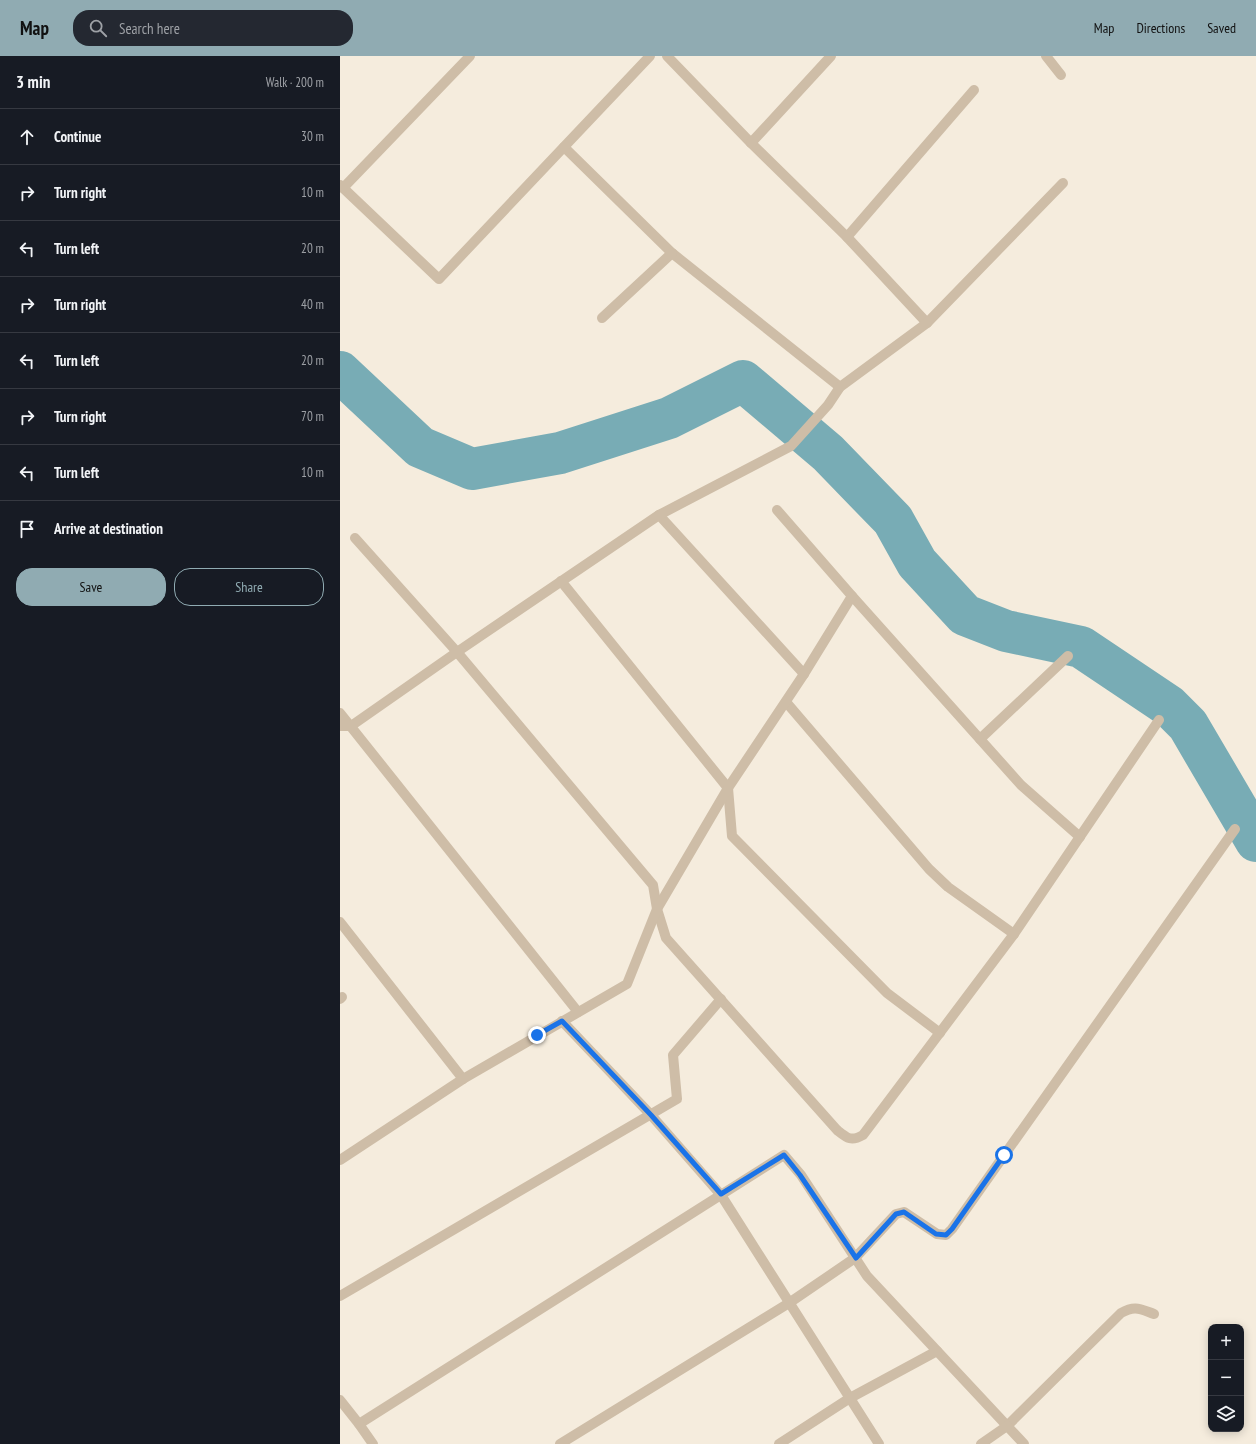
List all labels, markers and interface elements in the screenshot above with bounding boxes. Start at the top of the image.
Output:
search box [73,10,353,46]
text: Map [20,16,49,40]
icon: search [87,17,109,39]
text: Search here [119,19,180,38]
text: Map [1094,19,1114,37]
text: Directions [1136,19,1185,37]
text: Saved [1207,19,1236,37]
text: 3 min [16,71,50,93]
text: Walk · 200 m [266,74,324,91]
icon: ahead [16,126,38,148]
text: Continue [54,127,101,146]
text: 30 m [301,128,324,145]
icon: right [16,182,38,204]
text: Turn right [54,183,106,202]
text: 10 m [301,184,324,201]
icon: left [16,238,38,260]
text: Turn left [54,239,99,258]
text: 20 m [301,240,324,257]
icon: right [16,294,38,316]
text: Turn right [54,295,106,314]
text: 40 m [301,296,324,313]
icon: left [16,350,38,372]
text: Turn left [54,351,99,370]
text: 20 m [301,352,324,369]
icon: right [16,406,38,428]
text: Turn right [54,407,106,426]
text: 70 m [301,408,324,425]
icon: left [16,462,38,484]
text: Turn left [54,463,99,482]
text: 10 m [301,464,324,481]
icon: arrive [16,518,38,540]
text: Arrive at destination [54,519,163,538]
button: Save [16,568,166,606]
button: Share [174,568,324,606]
route end [528,1026,546,1044]
route start [995,1146,1013,1164]
map controls [1208,1324,1244,1432]
button: + [1208,1324,1244,1360]
button: − [1208,1360,1244,1396]
button: layers [1208,1396,1244,1432]

